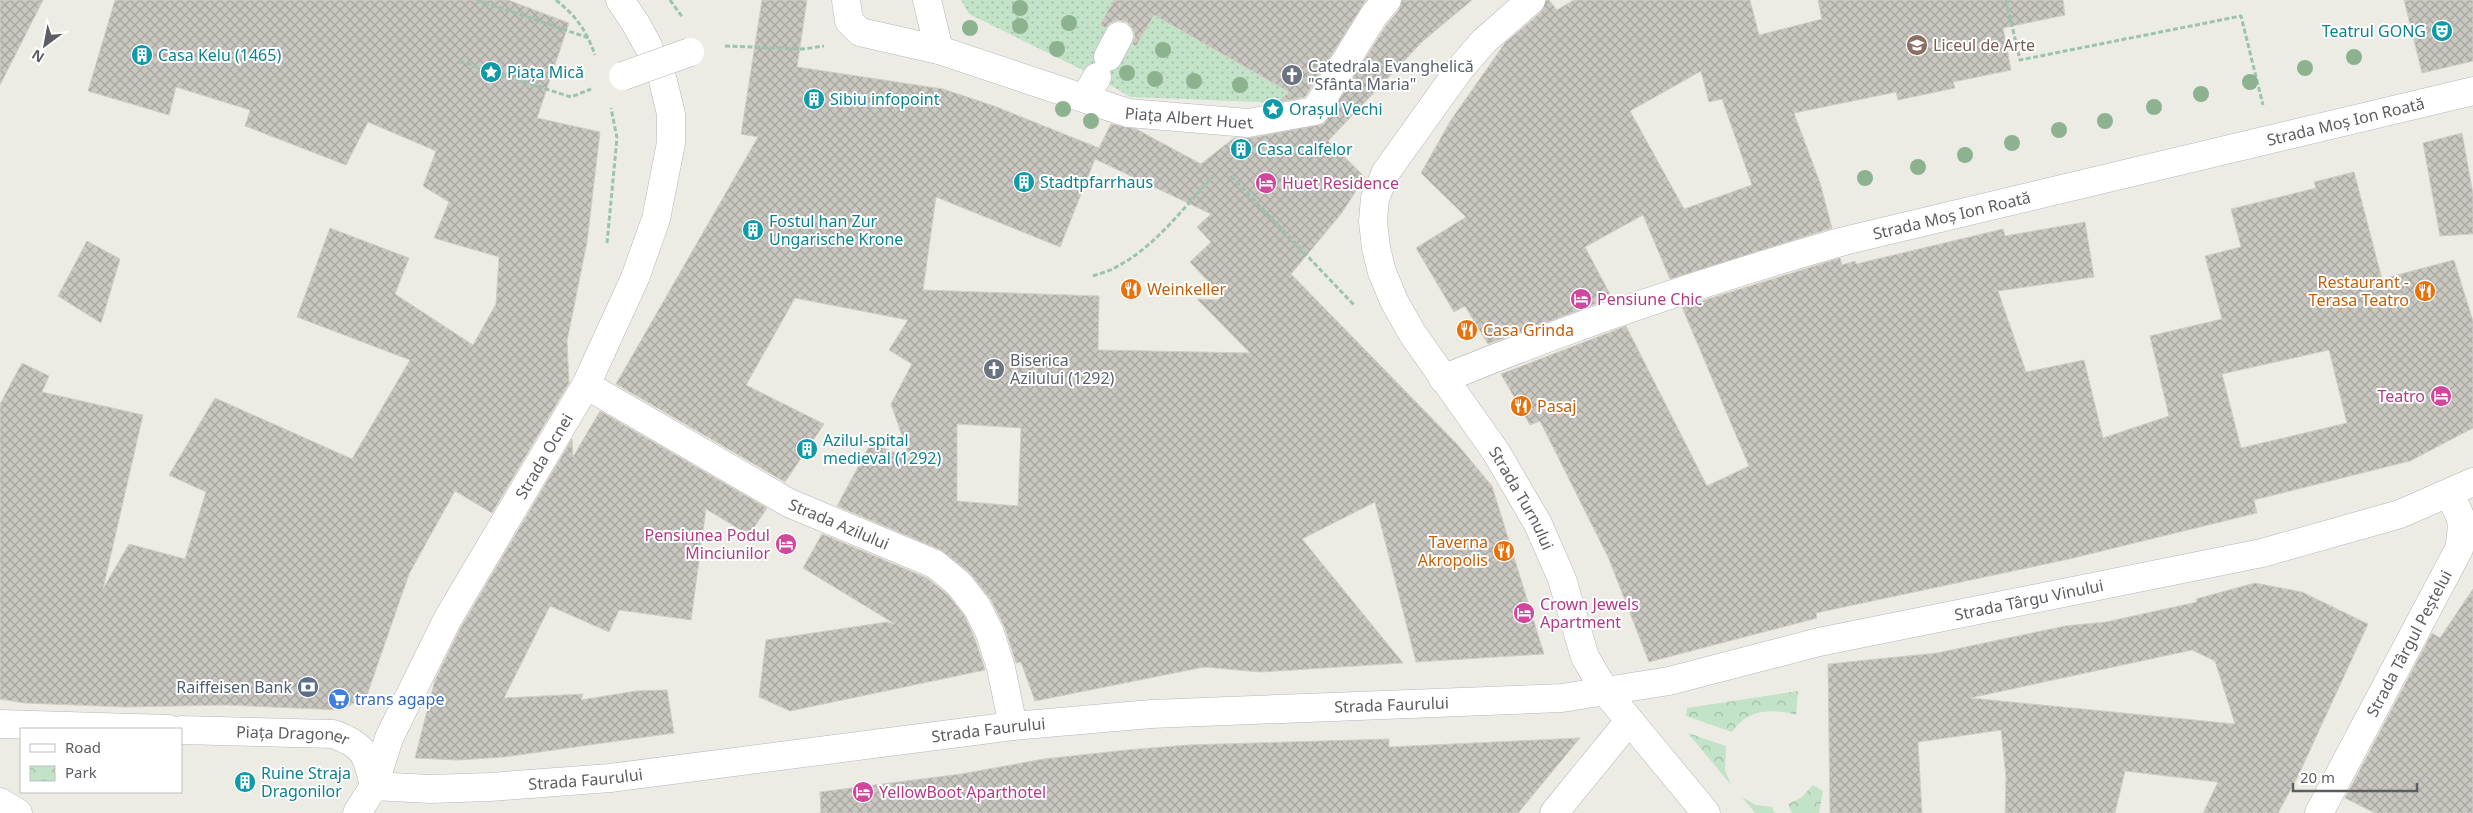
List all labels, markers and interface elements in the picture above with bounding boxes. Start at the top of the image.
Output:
theatre icon: Teatrul GONG [2430,19,2454,43]
north arrow [20,20,70,70]
place label: Teatrul GONG [2322,20,2426,42]
school or university icon: Liceul de Arte [1905,33,1929,57]
place label: Liceul de Arte [1933,34,2035,56]
building icon: Casa Kelu (1465) [130,43,154,67]
place label: Casa Kelu (1465) [158,44,281,66]
text: N [28,45,48,68]
place label: Catedrala Evanghelică "Sfânta Maria" [1308,55,1474,95]
place icon: Piața Mică [479,60,503,84]
place label: Piața Mică [507,61,584,83]
church icon: Catedrala Evanghelică "Sfânta Maria" [1280,63,1304,87]
building icon: Sibiu infopoint [802,87,826,111]
place label: Sibiu infopoint [830,88,940,110]
street label: Strada Moș Ion Roată [2265,92,2427,151]
place icon: Orașul Vechi [1261,97,1285,121]
place label: Orașul Vechi [1289,98,1383,120]
street label: Piața Albert Huet [1124,102,1255,134]
building icon: Casa calfelor [1229,137,1253,161]
place label: Casa calfelor [1257,138,1353,160]
building icon: Stadtpfarrhaus [1012,170,1036,194]
place label: Stadtpfarrhaus [1040,171,1153,193]
hotel icon: Huet Residence [1254,171,1278,195]
place label: Huet Residence [1282,172,1399,194]
street label: Strada Moș Ion Roată [1871,186,2033,245]
place label: Fostul han Zur Ungarische Krone [769,210,903,250]
building icon: Fostul han Zur Ungarische Krone [741,218,765,242]
place label: Restaurant - Terasa Teatro [2309,271,2409,311]
restaurant icon: Weinkeller [1119,277,1143,301]
place label: Weinkeller [1147,278,1226,300]
restaurant icon: Restaurant - Terasa Teatro [2413,279,2437,303]
hotel icon: Pensiune Chic [1569,287,1593,311]
place label: Pensiune Chic [1597,288,1702,310]
restaurant icon: Casa Grinda [1455,318,1479,342]
place label: Casa Grinda [1483,319,1574,341]
place label: Biserica Azilului (1292) [1010,349,1115,389]
church icon: Biserica Azilului (1292) [982,357,1006,381]
hotel icon: Teatro [2429,384,2453,408]
place label: Teatro [2377,385,2425,407]
restaurant icon: Pasaj [1509,394,1533,418]
place label: Pasaj [1537,395,1576,417]
street label: Strada Ocnei [510,409,578,503]
place label: Azilul-spital medieval (1292) [823,429,941,469]
building icon: Azilul-spital medieval (1292) [795,437,819,461]
street label: Strada Turnului [1484,442,1559,553]
street label: Strada Azilului [785,493,893,555]
place label: Pensiunea Podul Minciunilor [644,524,770,564]
place label: Taverna Akropolis [1418,531,1488,571]
hotel icon: Pensiunea Podul Minciunilor [774,532,798,556]
restaurant icon: Taverna Akropolis [1492,539,1516,563]
street label: Strada Târgul Peștelui [2361,566,2457,721]
street label: Strada Târgu Vinului [1952,574,2105,626]
place label: Crown Jewels Apartment [1540,593,1639,633]
hotel icon: Crown Jewels Apartment [1512,601,1536,625]
bank icon: Raiffeisen Bank [296,675,320,699]
place label: Raiffeisen Bank [176,676,292,698]
supermarket icon: trans agape [327,687,351,711]
place label: trans agape [355,688,444,710]
street label: Strada Faurului [1334,691,1449,718]
street label: Strada Faurului [930,712,1046,747]
street label: Piața Dragoner [236,720,354,751]
legend [20,728,182,793]
text: Road [65,737,101,757]
scale bar [2293,760,2417,792]
text: Park [65,762,97,782]
place label: Ruine Straja Dragonilor [261,762,351,802]
street label: Strada Faurului [528,763,644,795]
text: 20 m [2300,767,2335,787]
building icon: Ruine Straja Dragonilor [233,770,257,794]
hotel icon: YellowBoot Aparthotel [851,780,875,804]
place label: YellowBoot Aparthotel [879,781,1046,803]

